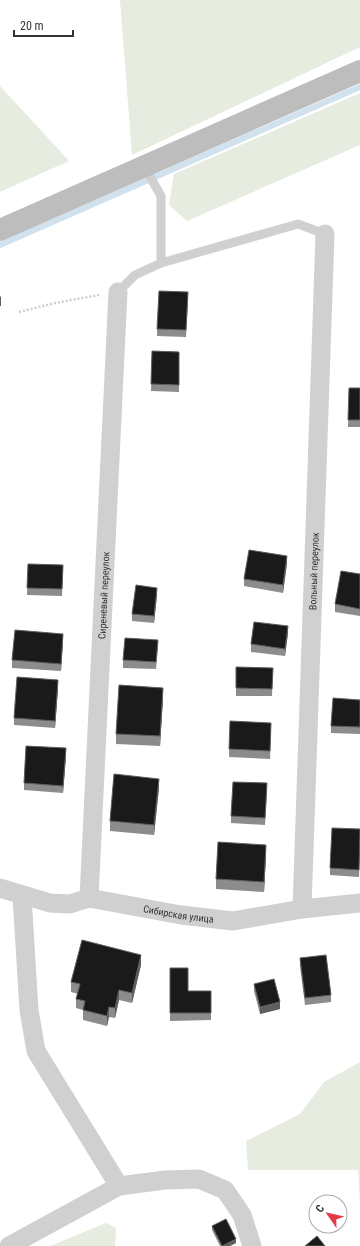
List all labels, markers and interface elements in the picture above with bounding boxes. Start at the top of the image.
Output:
scale bar [14,12,73,38]
text: 20 m [20,19,44,33]
street label: Вольный переулок [307,532,320,610]
street label: Сиреневый переулок [96,551,111,639]
street label: Сибирская улица [142,903,214,924]
north arrow [308,1194,348,1234]
text: С [313,1202,327,1215]

